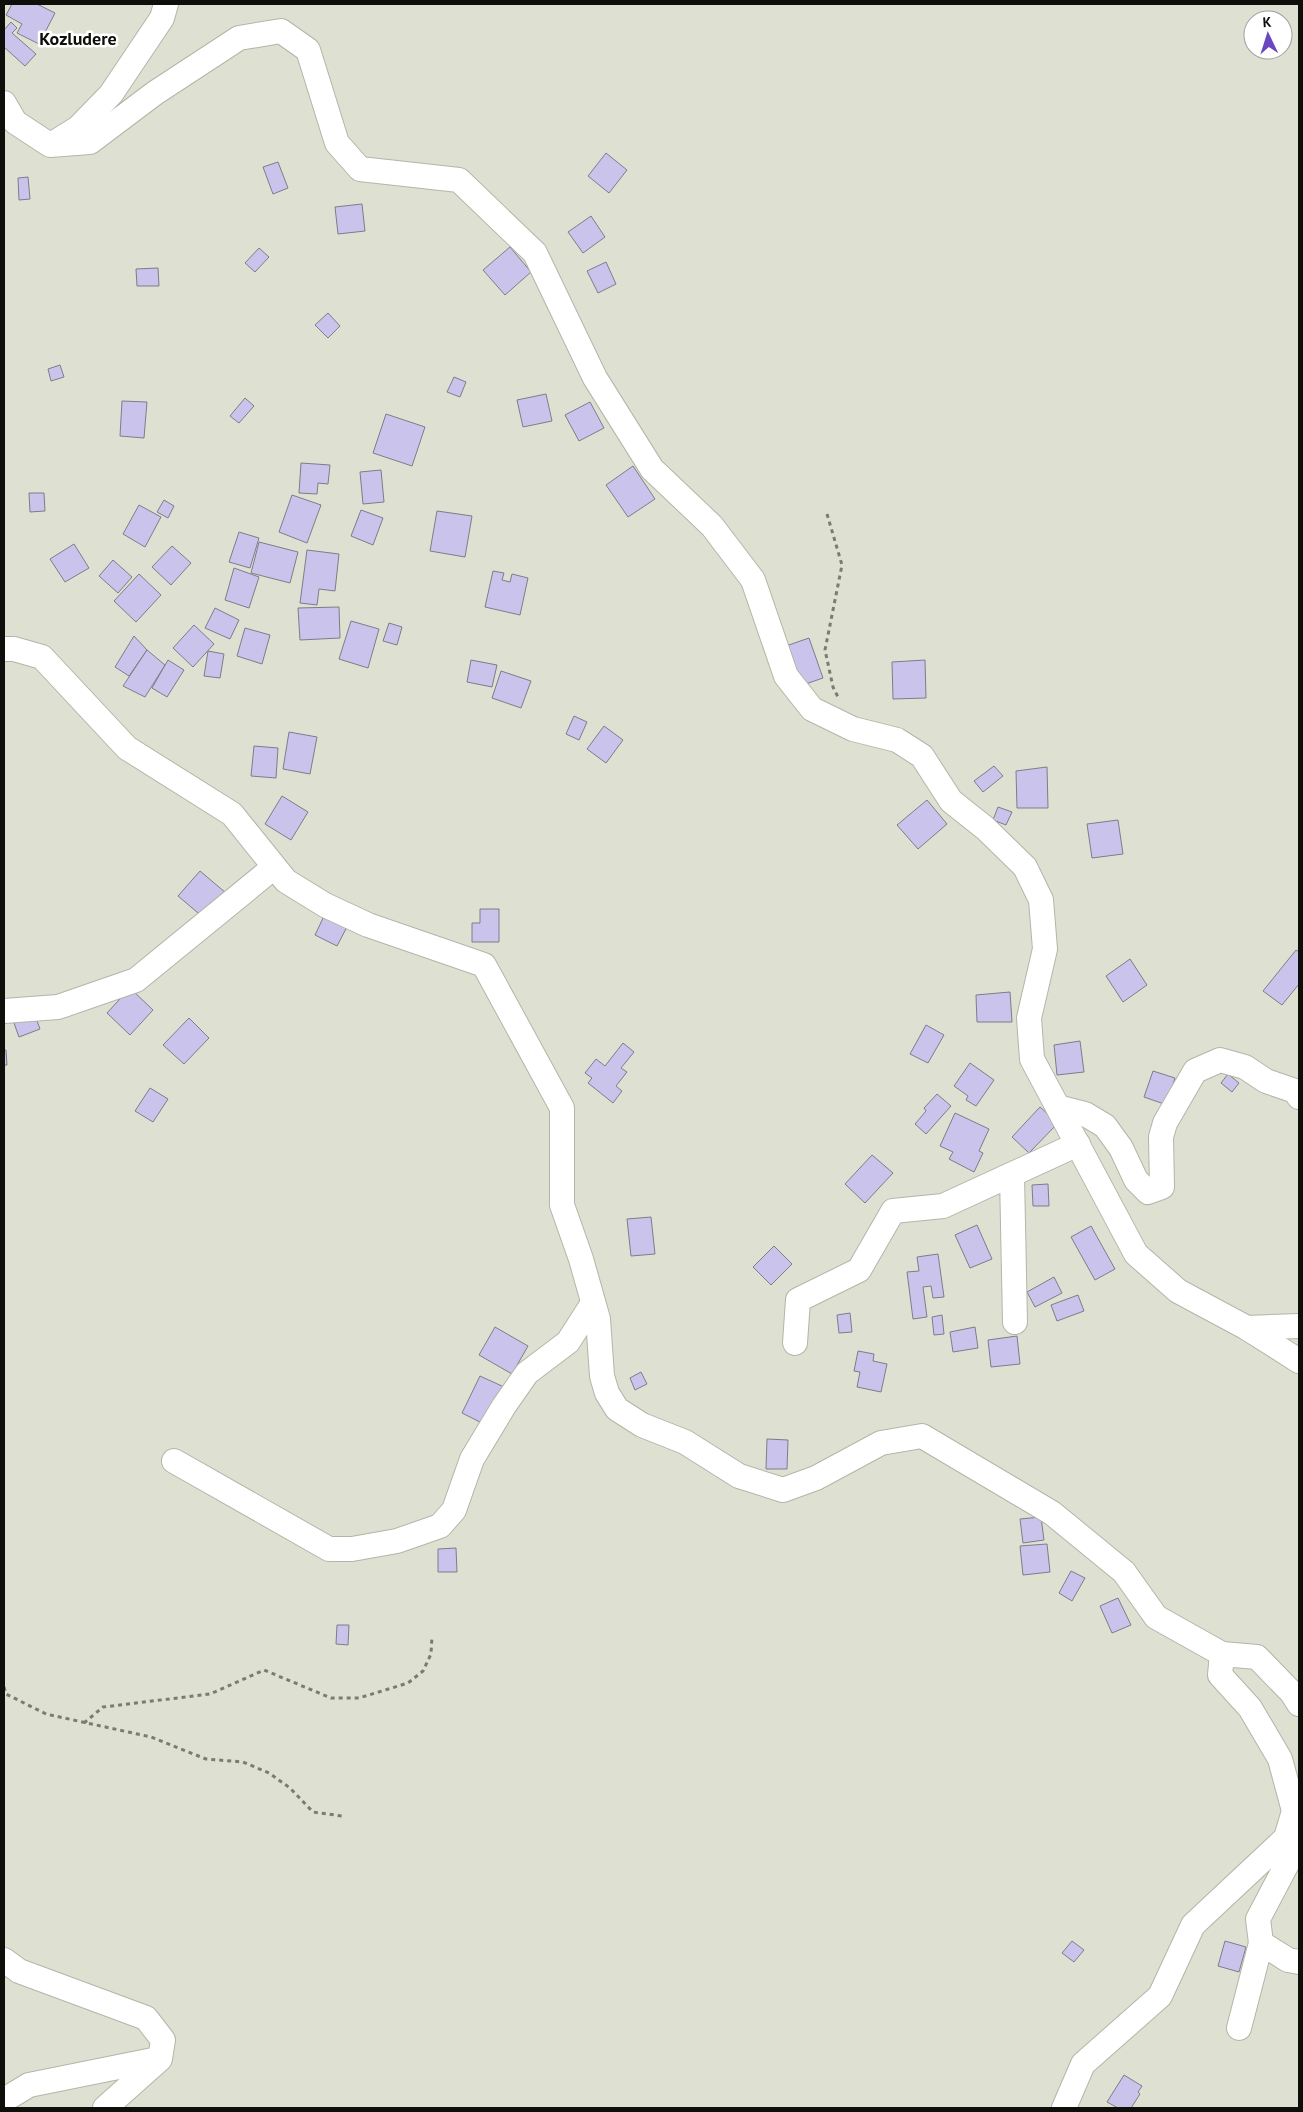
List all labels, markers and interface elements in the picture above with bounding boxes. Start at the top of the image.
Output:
north arrow [1243,10,1293,60]
text: K [1262,13,1272,31]
district label: Kozludere [39,27,117,50]

